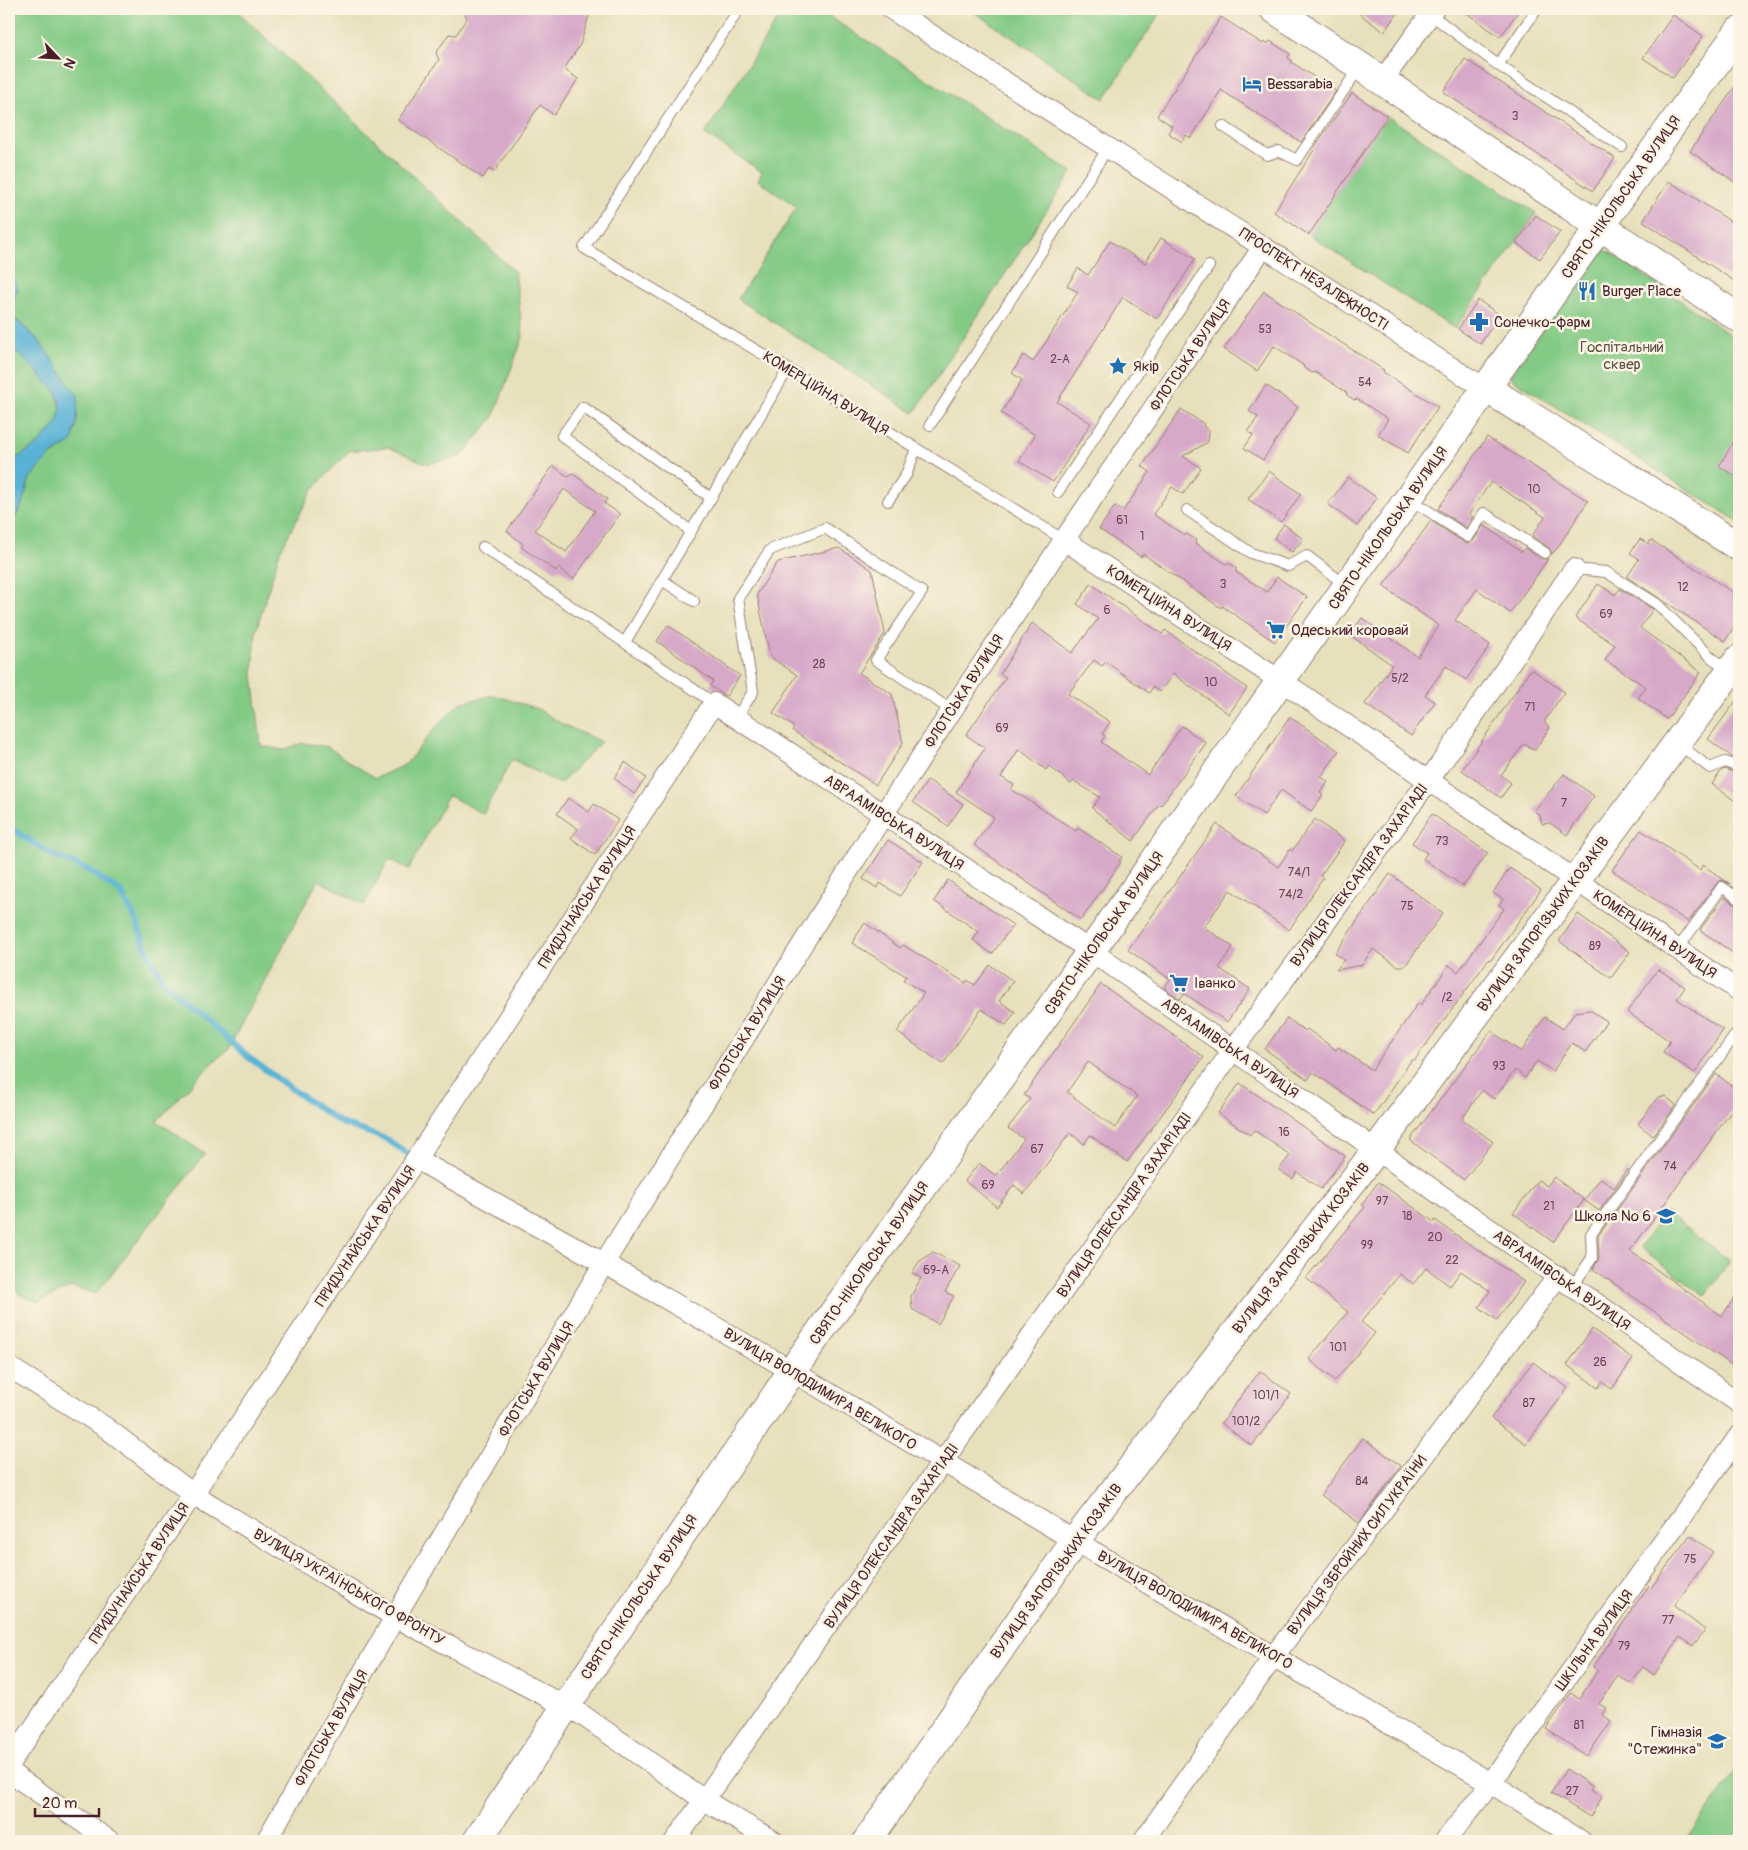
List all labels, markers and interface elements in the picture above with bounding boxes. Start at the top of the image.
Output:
north arrow [32,32,82,82]
text: N [60,55,79,71]
hotel icon: Bessarabia [1241,73,1263,95]
place label: Bessarabia [1267,75,1333,94]
house number: 3 [1512,109,1519,124]
street label: СВЯТО-НІКОЛЬСЬКА ВУЛИЦЯ [1558,112,1685,283]
street label: ПРОСПЕКТ НЕЗАЛЕЖНОСТІ [1235,224,1392,335]
restaurant icon: Burger Place [1576,280,1598,302]
place label: Burger Place [1602,282,1681,301]
street label: ФЛОТСЬКА ВУЛИЦЯ [1146,295,1235,415]
pharmacy icon: Сонечко-фарм [1468,311,1490,333]
place label: Сонечко-фарм [1494,313,1591,332]
house number: 53 [1258,322,1272,337]
park label: Госпітальний сквер [1580,338,1664,374]
street label: КОМЕРЦІЙНА ВУЛИЦЯ [759,347,892,440]
house number: 2-А [1050,352,1070,367]
place icon: Якір [1107,355,1129,377]
place label: Якір [1133,357,1159,376]
house number: 54 [1358,375,1372,390]
street label: СВЯТО-НІКОЛЬСЬКА ВУЛИЦЯ [1325,443,1452,614]
house number: 10 [1528,482,1540,497]
house number: 61 [1116,513,1128,528]
house number: 1 [1140,529,1144,544]
street label: КОМЕРЦІЙНА ВУЛИЦЯ [1103,561,1235,656]
house number: 3 [1220,577,1227,592]
house number: 12 [1677,580,1689,595]
house number: 6 [1104,603,1111,618]
house number: 69 [1599,607,1613,622]
supermarket icon: Одеський коровай [1265,619,1287,641]
place label: Одеський коровай [1291,621,1409,640]
street label: ФЛОТСЬКА ВУЛИЦЯ [921,631,1008,752]
house number: 28 [813,657,825,672]
house number: 5/2 [1391,671,1409,686]
house number: 10 [1205,675,1217,690]
house number: 71 [1524,700,1536,715]
house number: 69 [995,721,1009,736]
street label: АВРААМІВСЬКА ВУЛИЦЯ [820,770,967,875]
street label: ВУЛИЦЯ ОЛЕКСАНДРА ЗАХАРІАДІ [1286,780,1432,971]
house number: 7 [1561,796,1568,811]
street label: ПРИДУНАЙСЬКА ВУЛИЦЯ [534,822,641,972]
street label: ВУЛИЦЯ ЗАПОРІЗЬКИХ КОЗАКІВ [1473,833,1613,1016]
house number: 73 [1435,834,1449,849]
street label: СВЯТО-НІКОЛЬСЬКА ВУЛИЦЯ [1041,848,1168,1019]
house number: 74/1 [1288,865,1310,880]
street label: КОМЕРЦІЙНА ВУЛИЦЯ [1589,886,1720,983]
house number: 74/2 [1279,887,1303,902]
house number: 75 [1401,899,1413,914]
house number: 89 [1589,939,1601,954]
street label: ФЛОТСЬКА ВУЛИЦЯ [704,972,790,1094]
supermarket icon: Іванко [1168,972,1190,994]
place label: Іванко [1194,974,1236,993]
house number: /2 [1441,990,1453,1005]
street label: АВРААМІВСЬКА ВУЛИЦЯ [1157,994,1302,1103]
house number: 93 [1493,1059,1506,1074]
street label: ВУЛИЦЯ ОЛЕКСАНДРА ЗАХАРІАДІ [1053,1109,1196,1302]
house number: 16 [1278,1125,1290,1140]
house number: 67 [1030,1142,1044,1157]
street label: ВУЛИЦЯ ЗАПОРІЗЬКИХ КОЗАКІВ [1229,1159,1374,1338]
house number: 74 [1663,1159,1677,1174]
street label: ПРИДУНАЙСЬКА ВУЛИЦЯ [311,1162,420,1311]
street label: СВЯТО-НІКОЛЬСЬКА ВУЛИЦЯ [806,1178,933,1349]
house number: 69 [981,1178,995,1193]
house number: 97 [1376,1194,1389,1209]
house number: 21 [1543,1199,1555,1214]
school or university icon: Школа № 6 [1655,1205,1677,1227]
place label: Школа № 6 [1575,1207,1651,1226]
house number: 18 [1402,1209,1412,1224]
street label: АВРААМІВСЬКА ВУЛИЦЯ [1489,1226,1634,1335]
house number: 20 [1428,1230,1442,1245]
house number: 99 [1361,1238,1373,1253]
house number: 22 [1445,1253,1459,1268]
house number: 69-А [923,1263,949,1278]
street label: ФЛОТСЬКА ВУЛИЦЯ [494,1318,578,1441]
street label: ВУЛИЦЯ ВОЛОДИМИРА ВЕЛИКОГО [720,1324,920,1455]
house number: 101 [1329,1340,1347,1355]
house number: 26 [1593,1355,1607,1370]
house number: 101/1 [1253,1388,1279,1403]
house number: 87 [1523,1396,1536,1411]
house number: 101/2 [1232,1414,1261,1429]
street label: ВУЛИЦЯ ОЛЕКСАНДРА ЗАХАРІАДІ [820,1440,963,1633]
street label: ВУЛИЦЯ ЗБРОЙНИХ СИЛ УКРАЇНИ [1283,1451,1431,1639]
house number: 84 [1355,1474,1369,1489]
street label: ВУЛИЦЯ ЗАПОРІЗЬКИХ КОЗАКІВ [986,1480,1126,1663]
street label: ПРИДУНАЙСЬКА ВУЛИЦЯ [85,1499,194,1648]
street label: СВЯТО-НІКОЛЬСЬКА ВУЛИЦЯ [577,1511,702,1684]
street label: ВУЛИЦЯ УКРАЇНСЬКОГО ФРОНТУ [250,1525,448,1650]
street label: ВУЛИЦЯ ВОЛОДИМИРА ВЕЛИКОГО [1094,1547,1296,1674]
house number: 75 [1684,1552,1696,1567]
street label: ШКІЛЬНА ВУЛИЦЯ [1551,1586,1637,1695]
house number: 77 [1662,1613,1675,1628]
house number: 79 [1618,1639,1630,1654]
street label: ФЛОТСЬКА ВУЛИЦЯ [290,1667,373,1790]
house number: 81 [1574,1718,1584,1733]
place label: Гімназія "Стежинка" [1627,1723,1702,1759]
school or university icon: Гімназія "Стежинка" [1706,1730,1728,1752]
house number: 27 [1565,1784,1579,1799]
scale bar [35,1785,99,1817]
text: 20 m [42,1794,77,1813]

